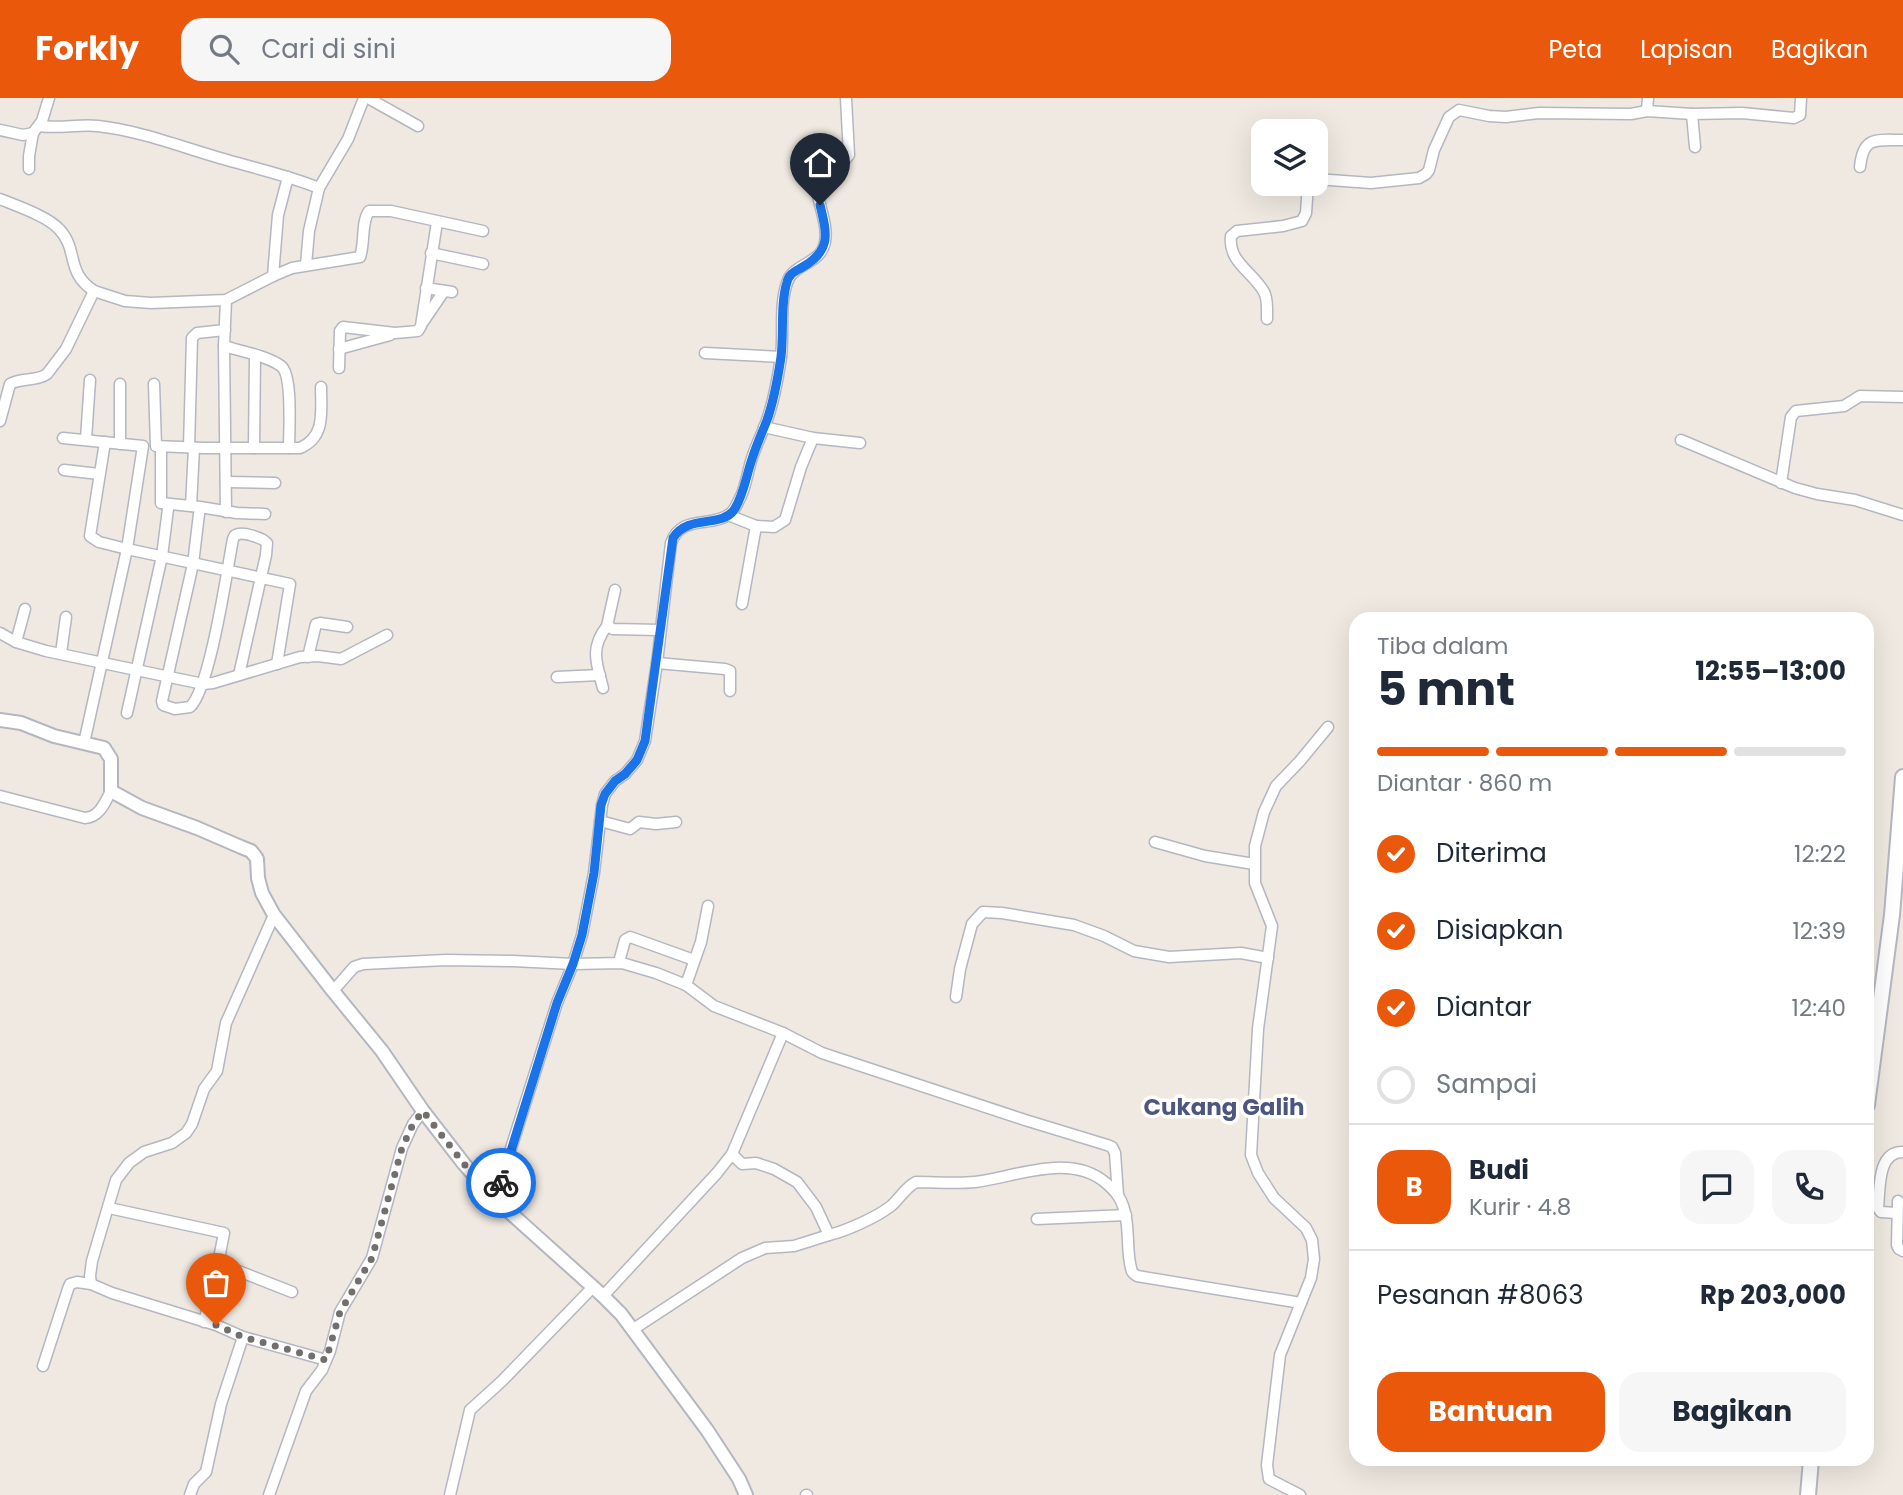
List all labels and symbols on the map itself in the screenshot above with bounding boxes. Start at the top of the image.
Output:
pin [790,133,850,205]
district label: Cukang Galih [1143,1091,1305,1123]
courier [466,1148,536,1218]
pin [186,1253,246,1325]

